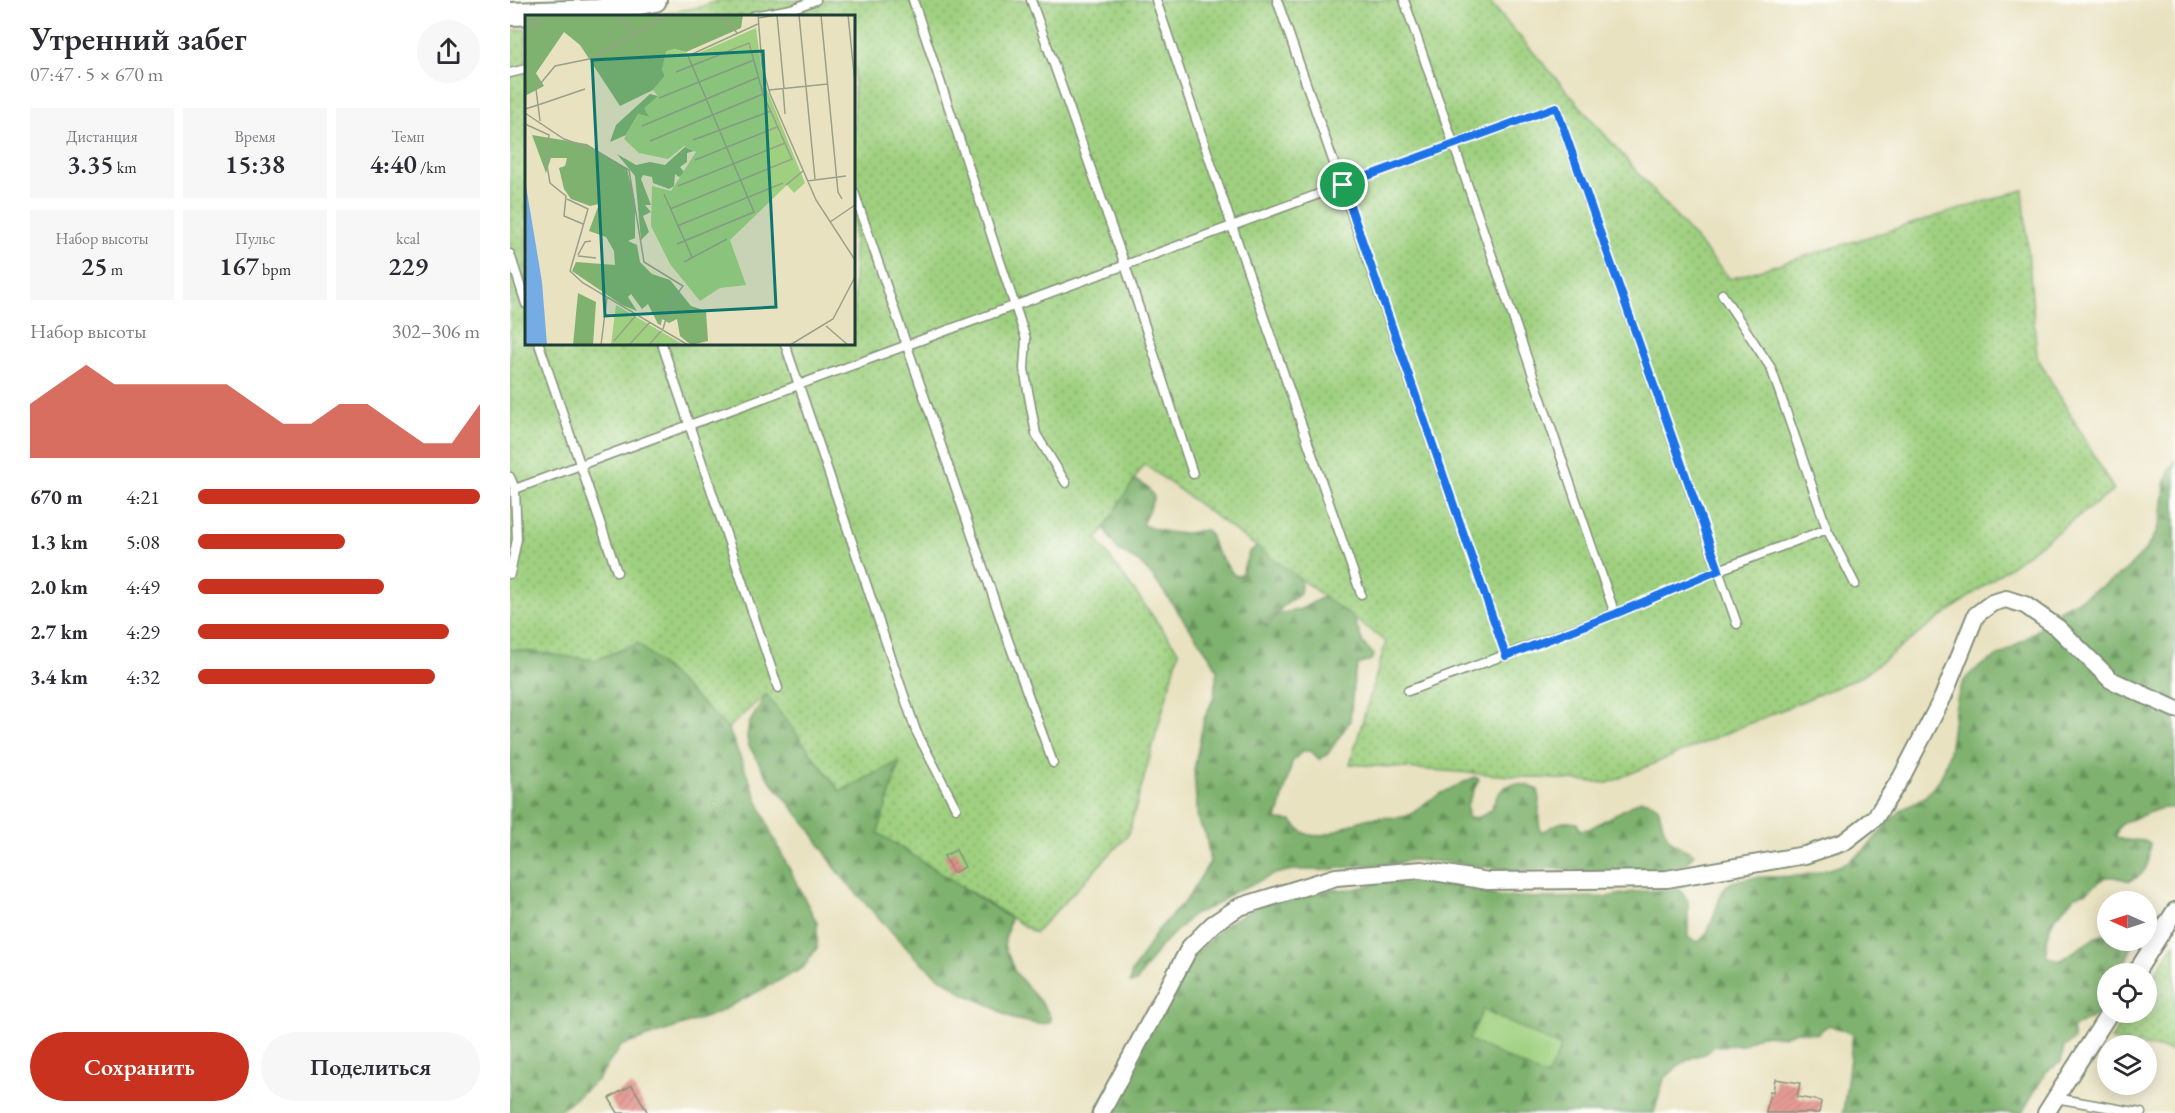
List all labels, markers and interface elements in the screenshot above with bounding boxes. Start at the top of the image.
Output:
inset map [525,15,855,345]
text: Утренний забег [30,17,247,60]
button: share [417,20,480,83]
text: 07:47 · 5 × 670 m [30,61,163,87]
text: Дистанция [66,126,138,147]
text: Время [234,126,276,147]
text: Темп [391,126,425,147]
text: 3.35 [67,147,114,181]
text: 15:38 [225,147,285,181]
text: 4:40 [370,147,417,181]
text: km [114,157,137,178]
text: /km [417,157,446,178]
pin [1317,159,1368,210]
icon: arrive [1326,168,1359,201]
text: Набор высоты [55,228,149,249]
text: Пульс [235,228,275,249]
text: kcal [396,228,420,249]
text: 25 [81,249,108,283]
text: 167 [219,249,259,283]
text: 229 [388,249,428,283]
text: m [108,259,123,280]
text: bpm [259,259,291,280]
text: Набор высоты [30,318,146,344]
text: 302–306 m [392,318,480,344]
text: 670 m [30,484,83,510]
text: 4:21 [126,484,160,510]
text: 1.3 km [30,529,88,555]
text: 5:08 [126,529,160,555]
text: 2.0 km [30,574,88,600]
text: 4:49 [126,574,160,600]
text: 2.7 km [30,619,88,645]
text: 4:29 [126,619,160,645]
text: 3.4 km [30,664,88,690]
text: 4:32 [126,664,160,690]
north arrow [2097,891,2157,951]
map controls [2097,891,2157,1095]
button: locate [2097,963,2157,1023]
button: Сохранить [30,1032,249,1101]
button: Поделиться [261,1032,480,1101]
button: layers [2097,1035,2157,1095]

